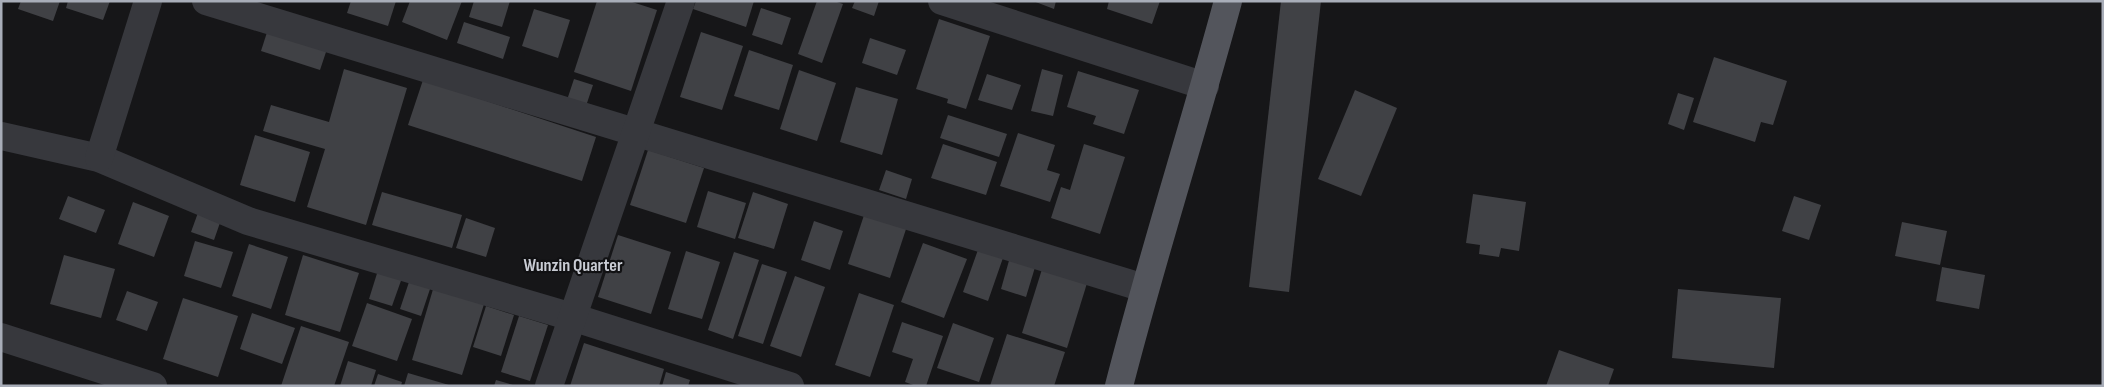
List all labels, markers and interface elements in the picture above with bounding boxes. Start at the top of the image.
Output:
district label: Wunzin Quarter [523,255,623,276]

